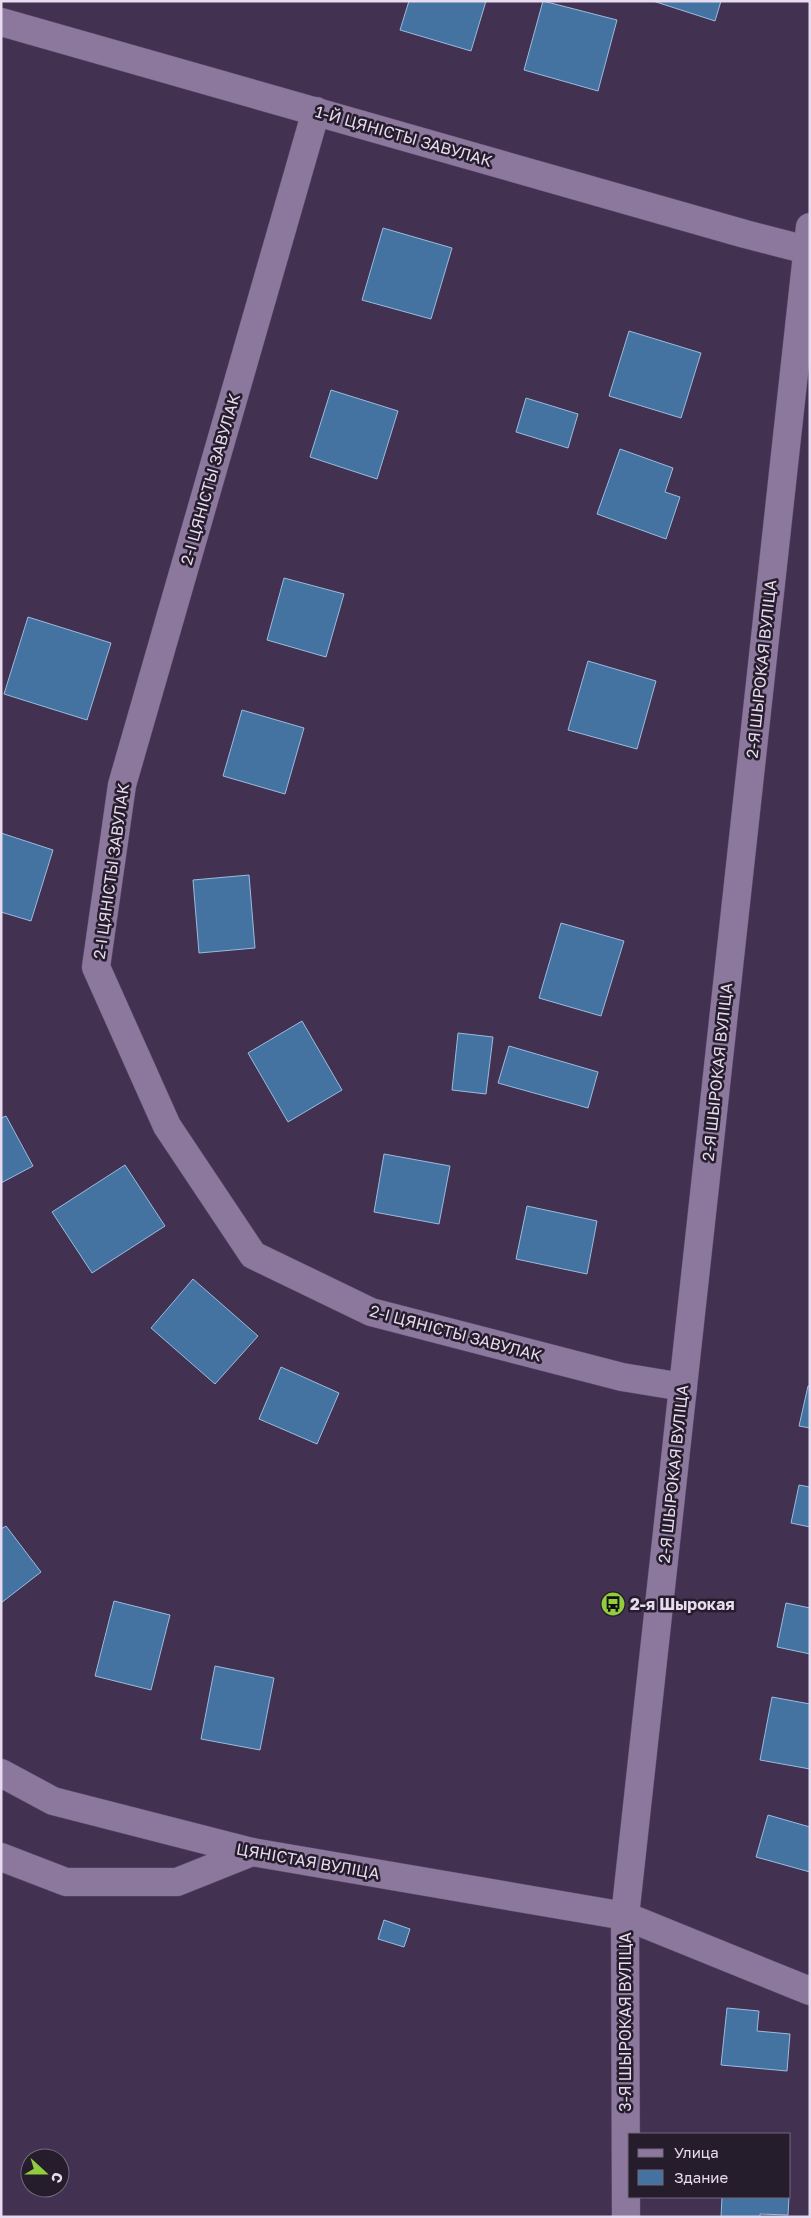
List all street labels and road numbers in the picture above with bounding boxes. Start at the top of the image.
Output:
street label: 1-Й ЦЯНІСТЫ ЗАВУЛАК [313,101,495,171]
street label: 2-І ЦЯНІСТЫ ЗАВУЛАК [176,391,244,567]
street label: 2-Я ШЫРОКАЯ ВУЛІЦА [742,579,780,759]
street label: 2-І ЦЯНІСТЫ ЗАВУЛАК [89,782,133,960]
street label: 2-Я ШЫРОКАЯ ВУЛІЦА [698,982,736,1162]
street label: 2-І ЦЯНІСТЫ ЗАВУЛАК [368,1300,544,1366]
street label: 2-Я ШЫРОКАЯ ВУЛІЦА [654,1384,692,1564]
street label: ЦЯНІСТАЯ ВУЛІЦА [235,1839,381,1884]
street label: 3-Я ШЫРОКАЯ ВУЛІЦА [615,1932,635,2112]

